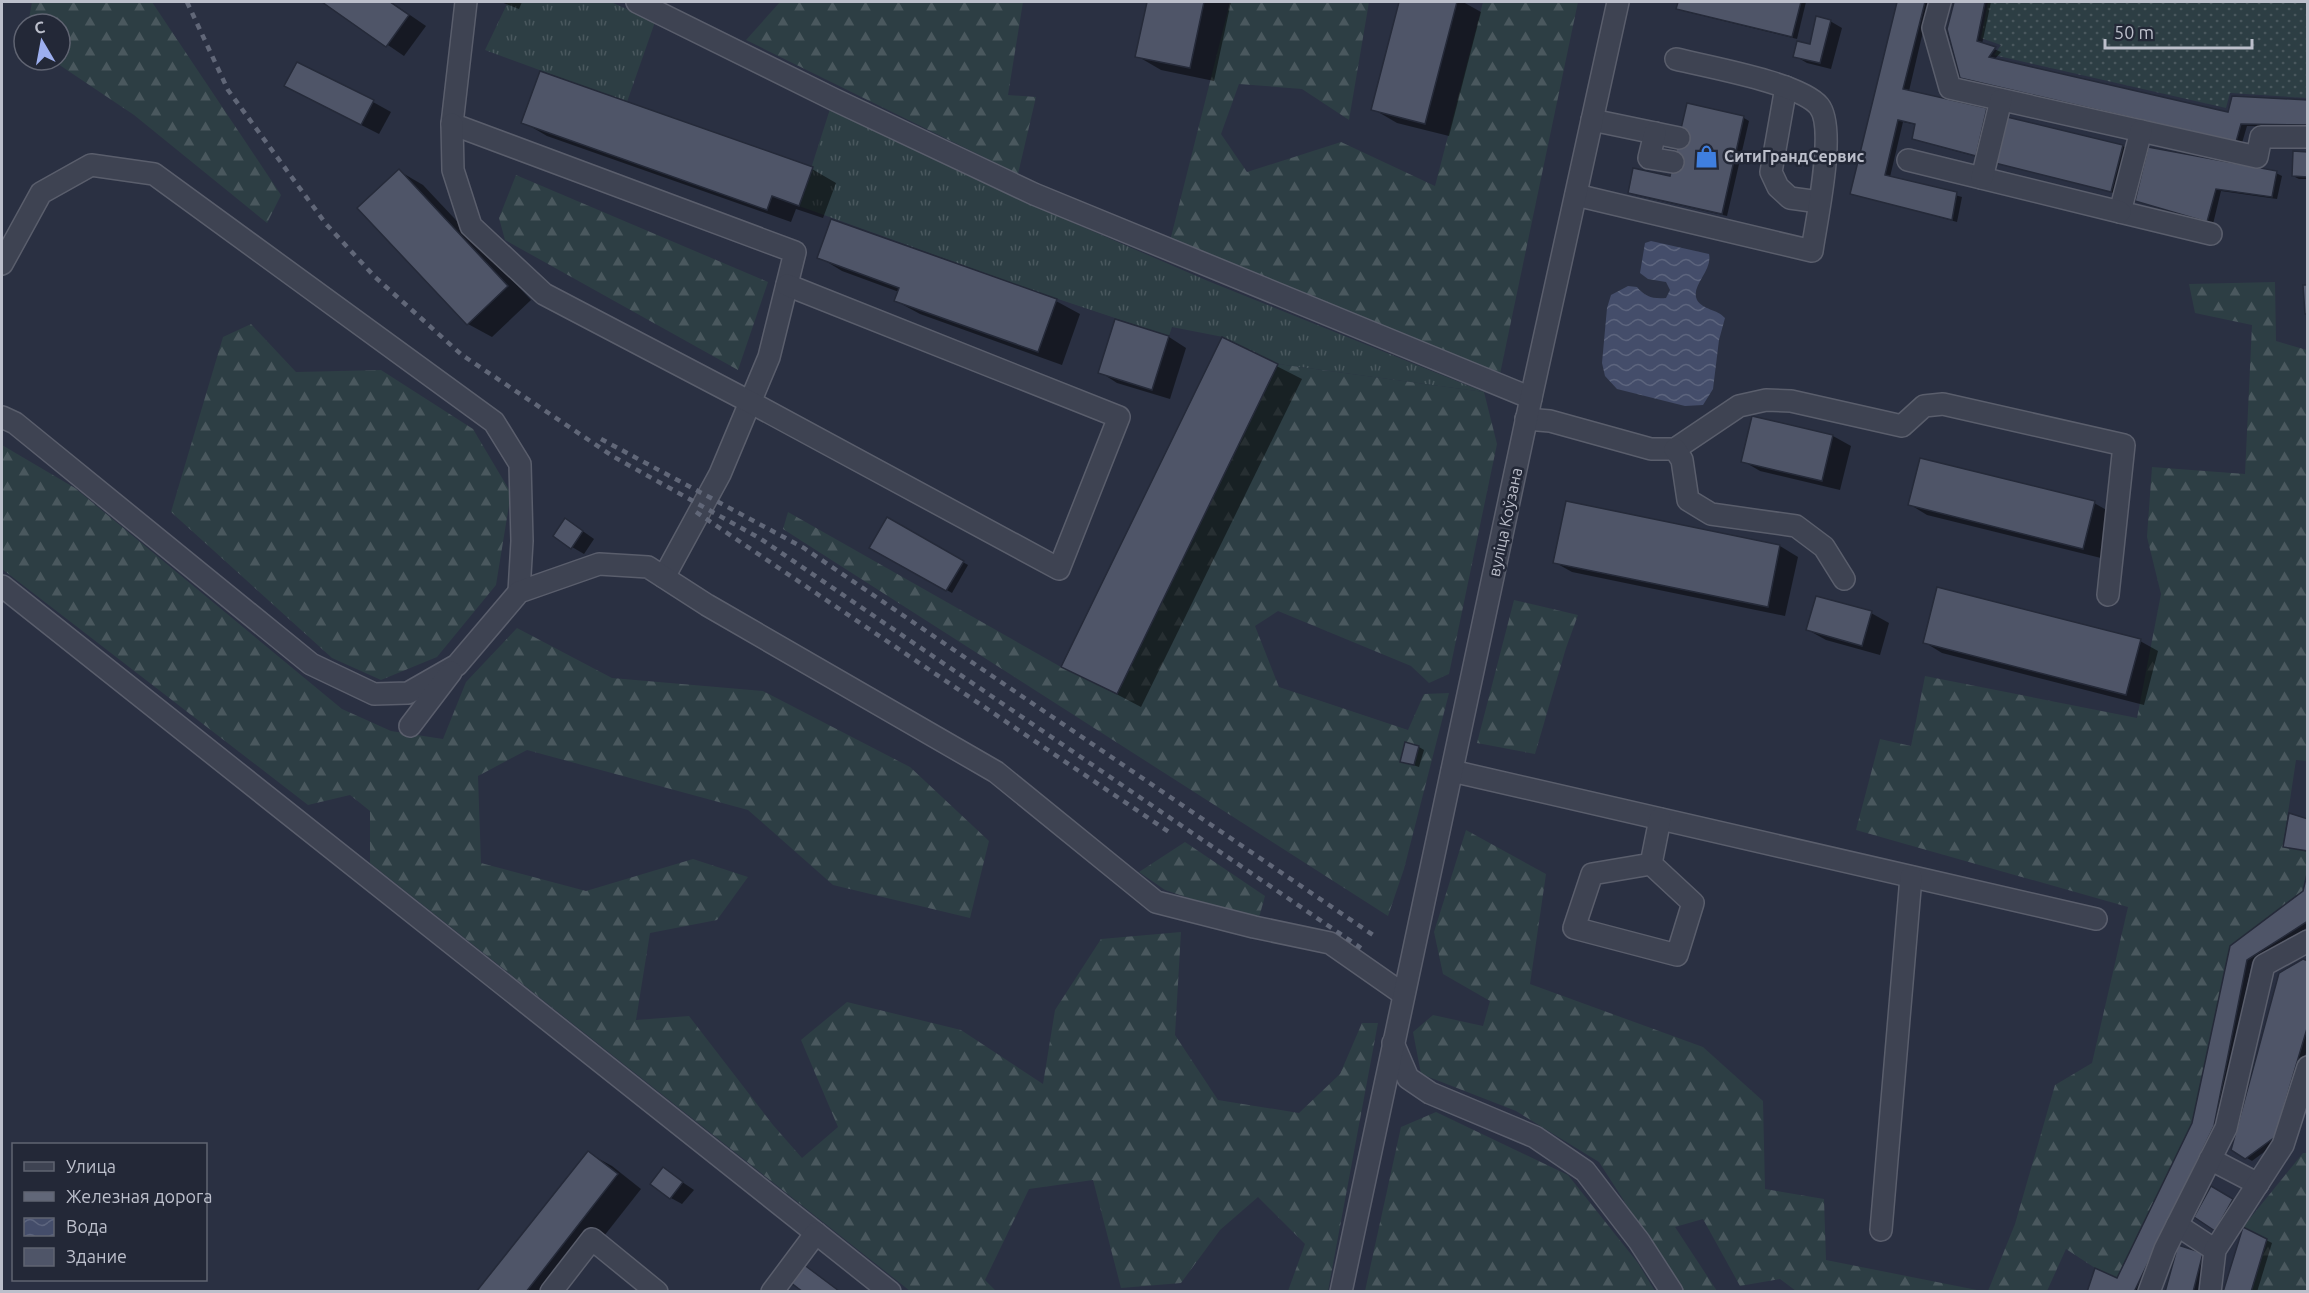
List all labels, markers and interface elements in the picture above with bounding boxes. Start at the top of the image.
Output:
north arrow [12,12,72,72]
scale bar [2105,12,2252,50]
text: С [33,17,46,37]
text: 50 m [2114,22,2154,42]
shop icon: СитиГрандСервис [1693,143,1719,169]
place label: СитиГрандСервис [1724,147,1865,165]
street label: вуліца Коўзана [1485,466,1525,578]
legend [12,1143,207,1281]
text: Улица [66,1156,116,1176]
text: Железная дорога [66,1186,213,1206]
text: Вода [66,1216,108,1236]
text: Здание [66,1246,127,1266]

